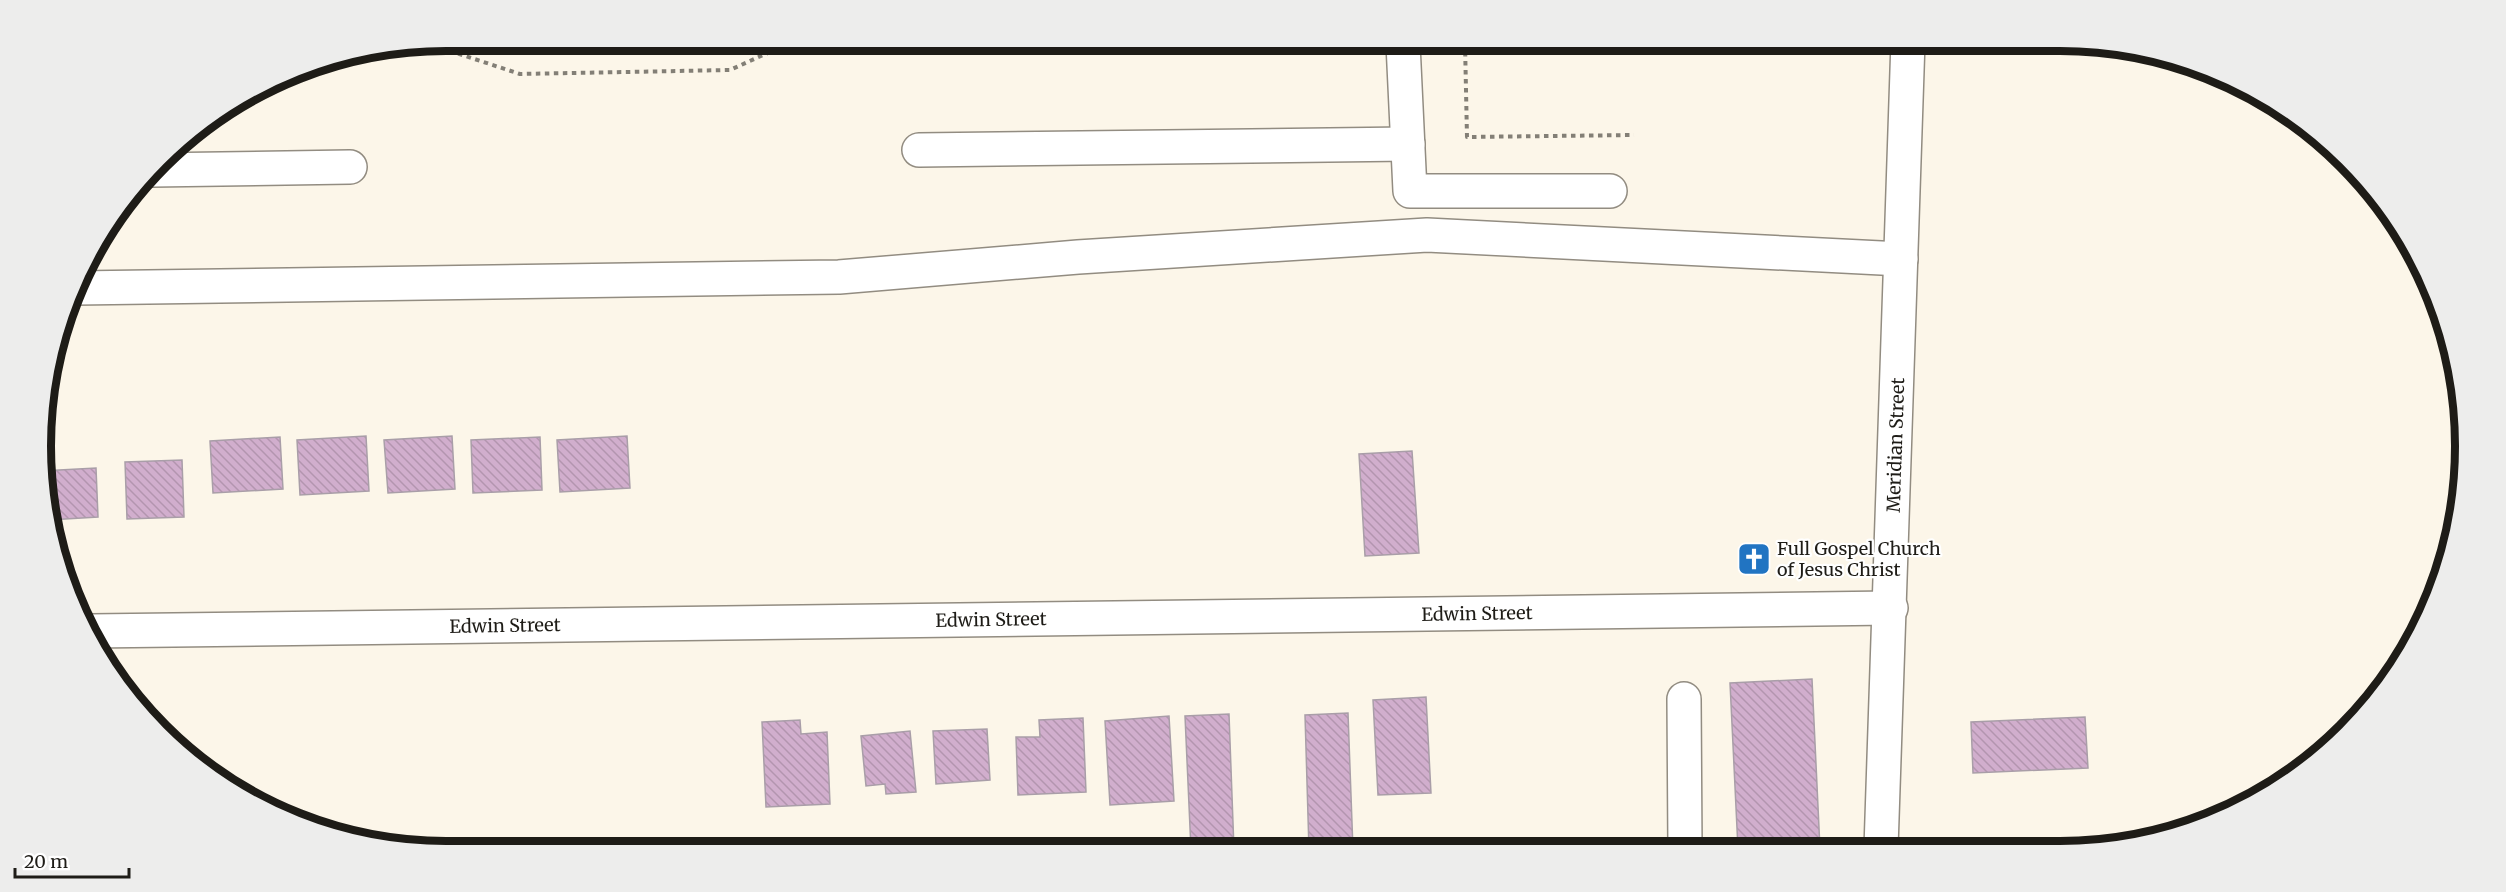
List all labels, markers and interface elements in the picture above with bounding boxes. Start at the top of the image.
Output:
street label: Meridian Street [1882,377,1909,513]
place label: Full Gospel Church of Jesus Christ [1777,537,1941,581]
church icon: Full Gospel Church of Jesus Christ [1736,541,1772,577]
street label: Edwin Street [1421,601,1533,626]
street label: Edwin Street [935,607,1047,632]
street label: Edwin Street [449,613,561,638]
scale bar [15,841,129,879]
text: 20 m [24,850,68,873]

